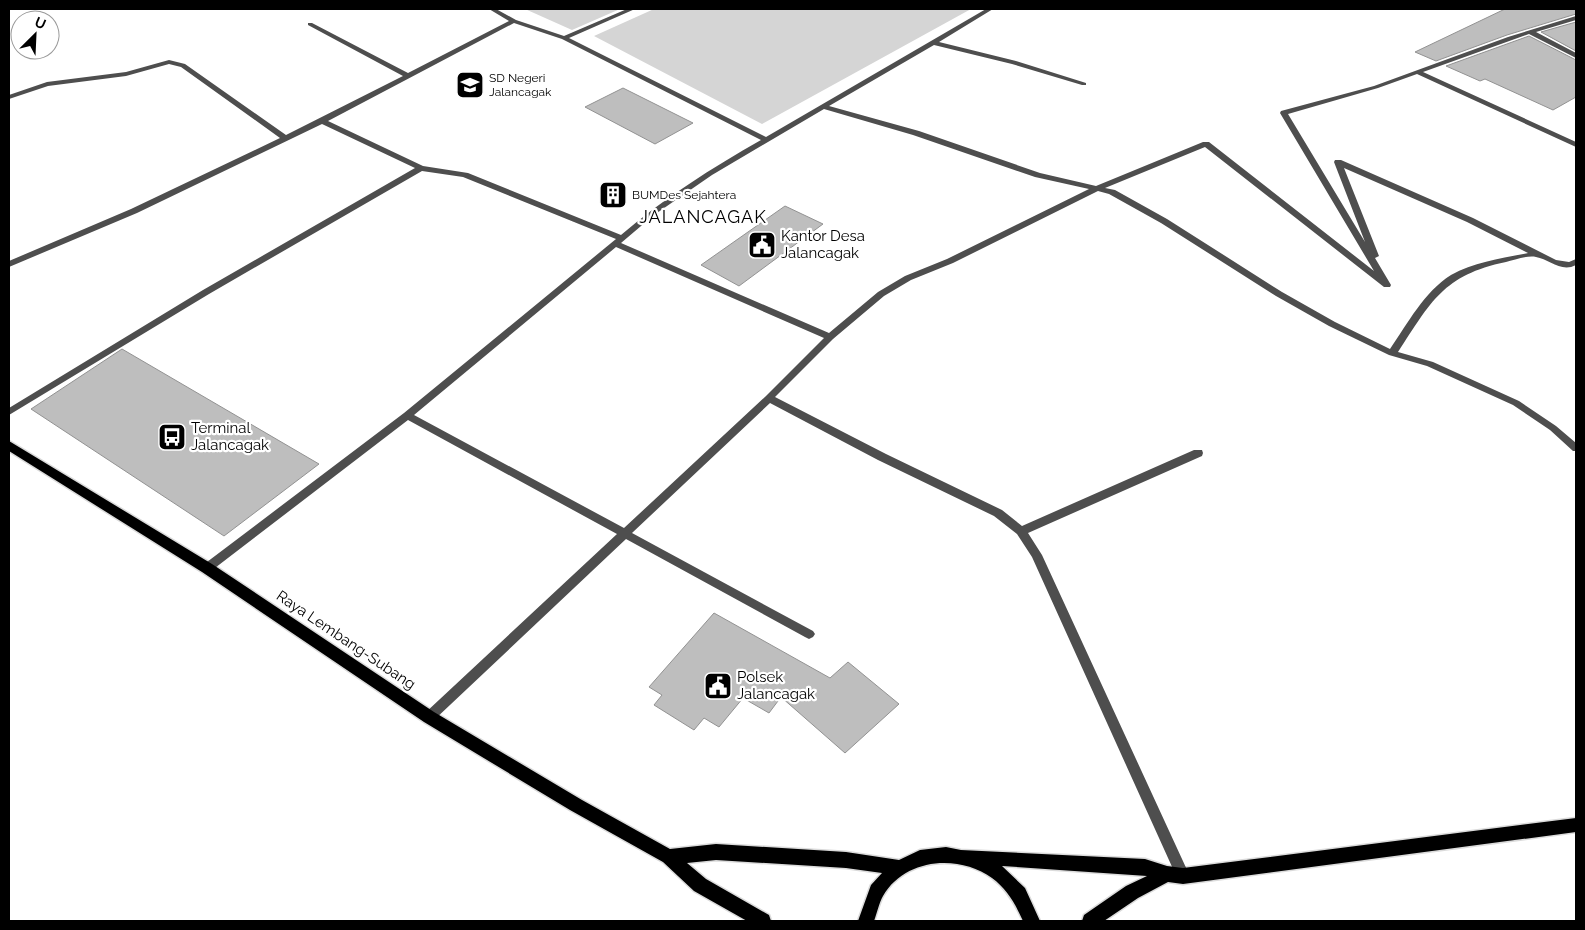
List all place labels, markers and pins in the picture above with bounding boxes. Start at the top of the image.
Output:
school or university icon: SD Negeri Jalancagak [455,70,485,100]
place label: SD Negeri Jalancagak [489,71,552,99]
building icon: BUMDes Sejahtera [598,180,628,210]
place label: BUMDes Sejahtera [632,188,736,202]
place label: Kantor Desa Jalancagak [781,227,865,262]
public building icon: Kantor Desa Jalancagak [747,230,777,260]
place label: Terminal Jalancagak [191,419,269,454]
bus stop icon: Terminal Jalancagak [157,422,187,452]
place label: Polsek Jalancagak [737,668,815,703]
public building icon: Polsek Jalancagak [703,671,733,701]

